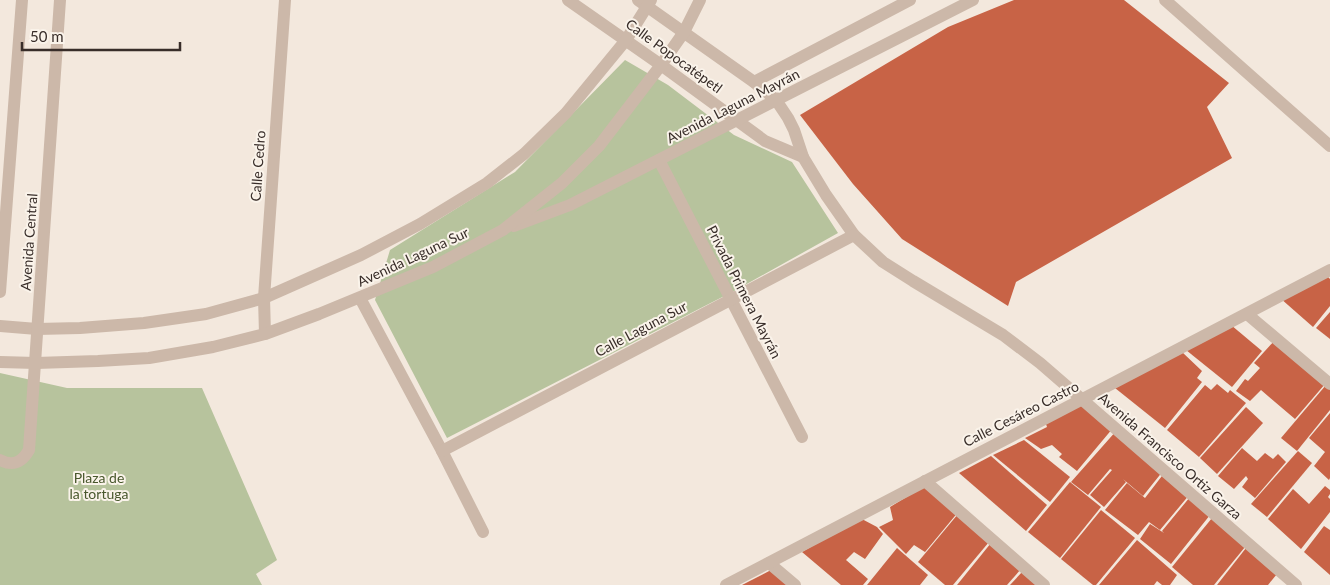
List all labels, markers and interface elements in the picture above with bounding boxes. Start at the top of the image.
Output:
street label: Calle Popocatépetl [623,15,726,96]
scale bar [22,20,180,52]
text: 50 m [30,27,64,45]
street label: Avenida Laguna Mayrán [663,65,802,147]
street label: Calle Cedro [247,130,268,202]
street label: Avenida Central [17,193,40,291]
street label: Privada Primera Mayrán [704,222,785,361]
street label: Avenida Laguna Sur [354,223,471,290]
street label: Calle Laguna Sur [592,297,690,360]
street label: Calle Cesáreo Castro [960,377,1081,450]
street label: Avenida Francisco Ortiz Garza [1095,389,1246,523]
park label: Plaza de la tortuga [70,469,128,502]

